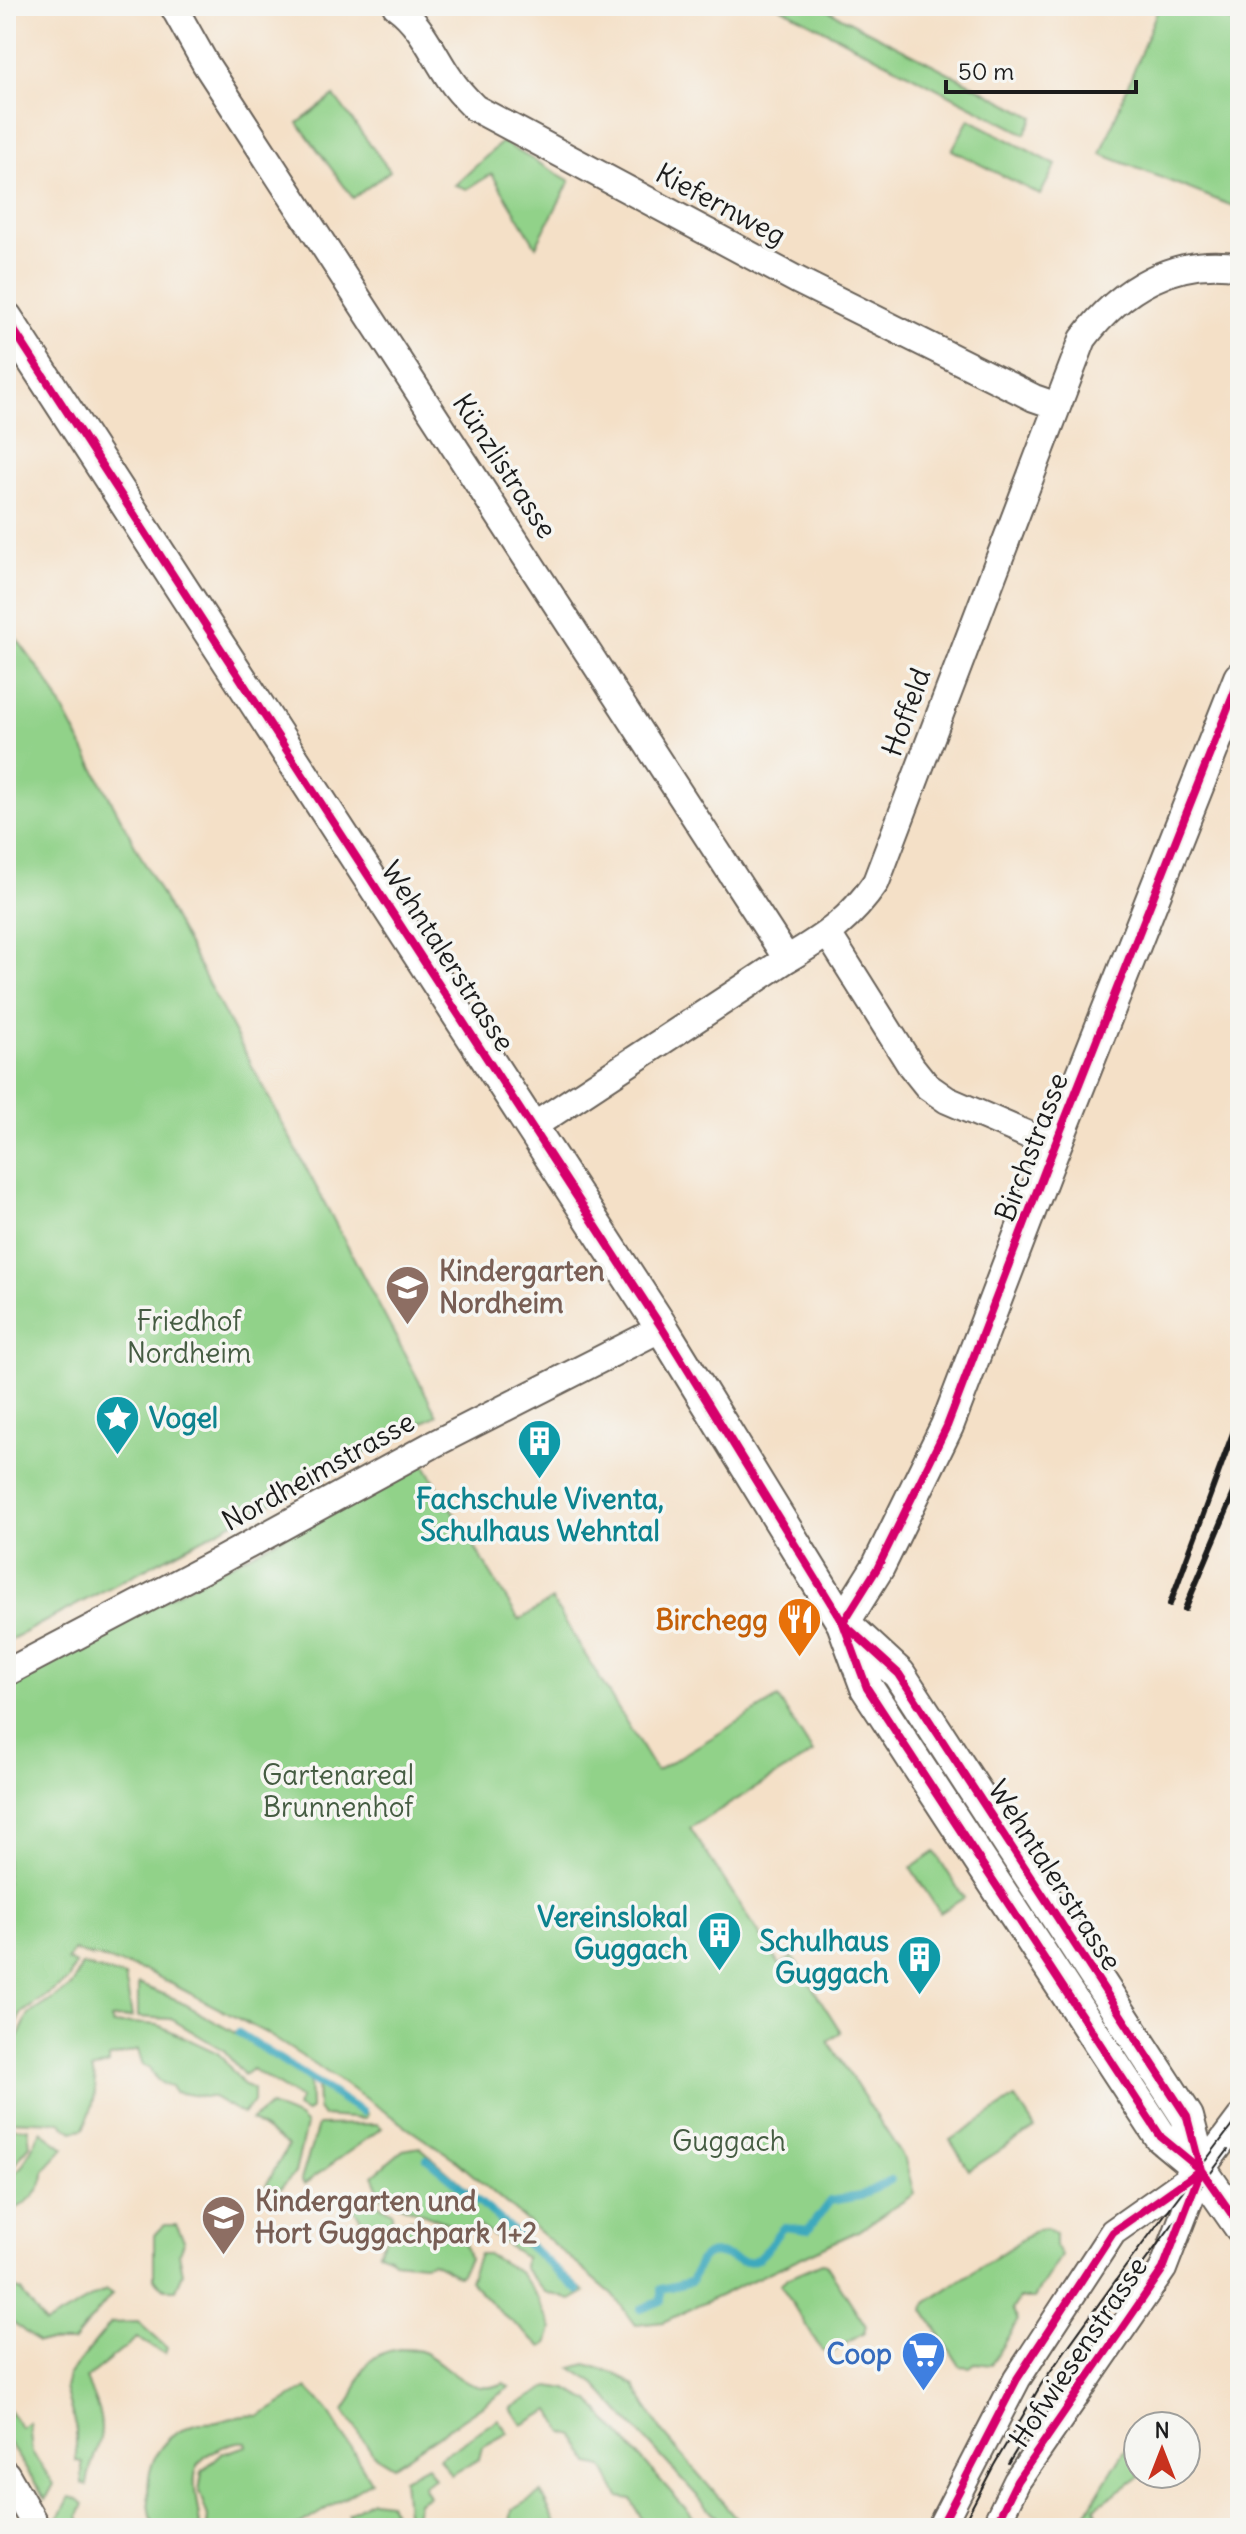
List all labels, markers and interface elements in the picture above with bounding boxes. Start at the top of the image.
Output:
scale bar [946,44,1136,94]
text: 50 m [958,56,1014,86]
street label: Kiefernweg [650,155,792,253]
street label: Künzlistrasse [445,387,565,545]
street label: Hoffeld [874,663,938,761]
street label: Wehntalerstrasse [373,854,523,1058]
street label: Birchstrasse [986,1068,1076,1226]
place label: Kindergarten Nordheim [439,1253,605,1321]
school or university icon: Kindergarten Nordheim [384,1263,432,1326]
park label: Friedhof Nordheim [127,1303,251,1371]
place icon: Vogel [94,1394,142,1457]
place label: Vogel [149,1400,218,1436]
street label: Nordheimstrasse [216,1403,420,1539]
building icon: Fachschule Viventa, Schulhaus Wehntal [516,1418,564,1481]
place label: Fachschule Viventa, Schulhaus Wehntal [416,1481,664,1549]
restaurant icon: Birchegg [775,1596,823,1659]
place label: Birchegg [655,1602,768,1638]
park label: Gartenareal Brunnenhof [262,1757,414,1825]
street label: Wehntalerstrasse [980,1773,1130,1977]
place label: Vereinslokal Guggach [537,1899,688,1967]
building icon: Vereinslokal Guggach [695,1909,743,1972]
place label: Schulhaus Guggach [759,1923,889,1991]
building icon: Schulhaus Guggach [896,1933,944,1996]
park label: Guggach [672,2123,786,2159]
place label: Kindergarten und Hort Guggachpark 1+2 [255,2183,537,2251]
school or university icon: Kindergarten und Hort Guggachpark 1+2 [200,2193,248,2256]
street label: Hofwiesenstrasse [1001,2250,1155,2454]
supermarket icon: Coop [899,2330,947,2393]
place label: Coop [826,2336,892,2372]
north arrow [1122,2410,1202,2490]
text: N [1154,2416,1170,2444]

